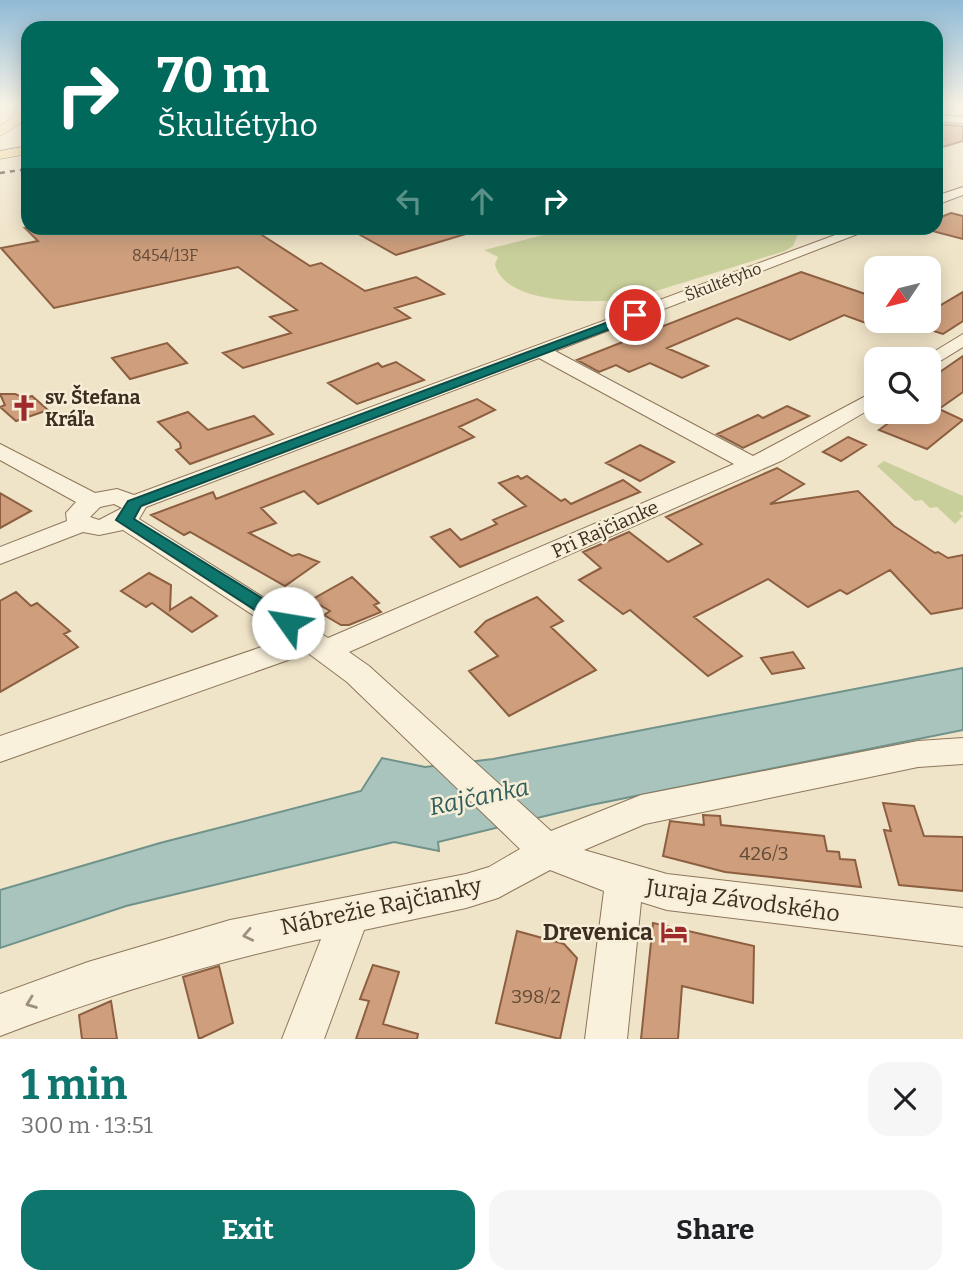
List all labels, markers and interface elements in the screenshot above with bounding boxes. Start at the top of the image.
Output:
text: 70 m [157,46,269,105]
icon: right [42,49,133,140]
text: Škultétyho [157,106,318,144]
icon: left [390,182,428,220]
icon: ahead [463,182,501,220]
icon: right [536,182,574,220]
house number: 8454/13F [132,246,198,265]
north arrow [864,256,942,332]
map controls [864,256,941,424]
street label: Škultétyho [682,258,764,305]
pin [605,285,665,345]
icon: arrive [616,296,654,334]
button: search [864,347,941,424]
place label: sv. Štefana Kráľa [45,384,141,431]
church icon: sv. Štefana Kráľa [9,393,39,423]
street label: Pri Rajčianke [548,495,662,563]
position arrow [251,586,325,660]
water label: Rajčanka [427,773,531,821]
house number: 426/3 [739,842,789,865]
street label: Nábrežie Rajčianky [278,871,485,941]
street label: Juraja Závodského [643,872,842,927]
hotel icon: Drevenica [659,917,689,947]
place label: Drevenica [543,918,653,946]
one-way arrow [242,927,254,941]
house number: 398/2 [511,985,561,1008]
one-way arrow [26,995,38,1009]
text: 1 min [21,1060,127,1110]
button: close [868,1062,942,1136]
text: 300 m · 13:51 [21,1111,153,1139]
button: Exit [21,1190,475,1270]
button: Share [489,1190,942,1270]

